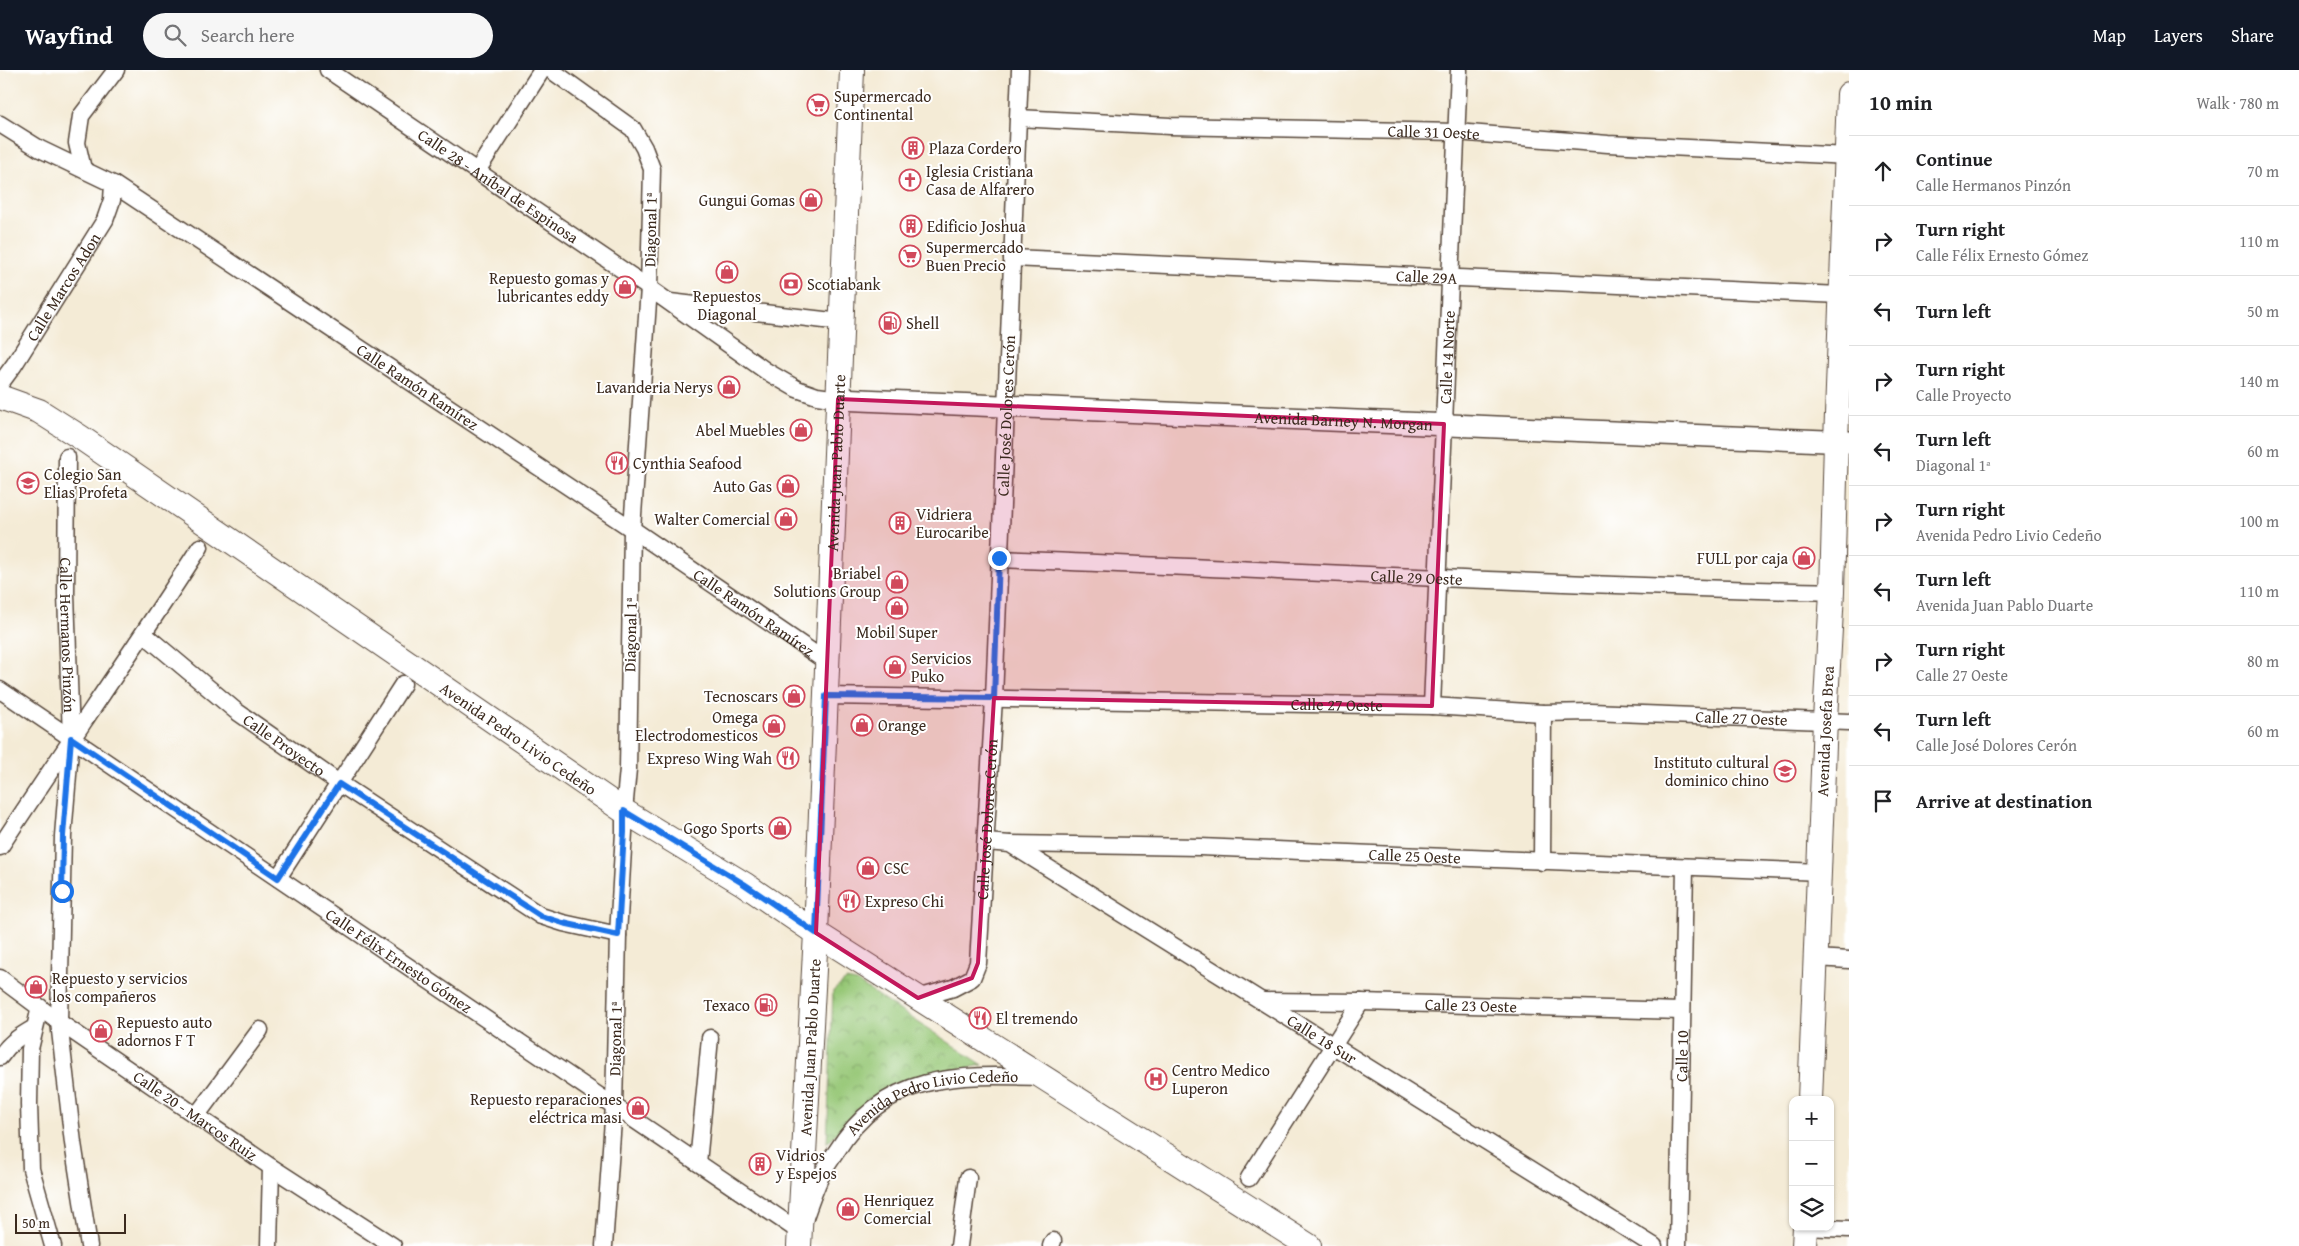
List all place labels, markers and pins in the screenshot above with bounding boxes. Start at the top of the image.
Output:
place label: Supermercado Continental [834,84,932,126]
supermarket icon: Supermercado Continental [806,93,830,117]
building icon: Plaza Cordero [901,136,925,160]
place label: Plaza Cordero [929,136,1022,160]
place label: Iglesia Cristiana Casa de Alfarero [926,159,1035,201]
church icon: Iglesia Cristiana Casa de Alfarero [898,168,922,192]
place label: Gungui Gomas [699,188,795,212]
shop icon: Gungui Gomas [799,188,823,212]
building icon: Edificio Joshua [899,214,923,238]
place label: Edificio Joshua [927,214,1026,238]
place label: Supermercado Buen Precio [926,235,1024,277]
supermarket icon: Supermercado Buen Precio [898,244,922,268]
shop icon: Repuestos Diagonal [715,260,739,284]
place label: Repuesto gomas y lubricantes eddy [489,266,609,308]
bank icon: Scotiabank [779,272,803,296]
place label: Scotiabank [807,272,882,296]
shop icon: Repuesto gomas y lubricantes eddy [613,275,637,299]
place label: Repuestos Diagonal [693,284,761,326]
fuel station icon: Shell [878,311,902,335]
place label: Shell [906,311,940,335]
place label: Lavanderia Nerys [597,375,713,399]
shop icon: Lavanderia Nerys [717,375,741,399]
place label: Abel Muebles [696,418,785,442]
shop icon: Abel Muebles [789,418,813,442]
restaurant icon: Cynthia Seafood [605,451,629,475]
place label: Cynthia Seafood [633,451,742,475]
place label: Colegio San Elias Profeta [44,462,128,504]
school or university icon: Colegio San Elias Profeta [16,471,40,495]
place label: Auto Gas [713,474,772,498]
shop icon: Auto Gas [776,474,800,498]
place label: Vidriera Eurocaribe [916,502,989,544]
place label: Walter Comercial [654,507,771,531]
shop icon: Walter Comercial [774,507,798,531]
building icon: Vidriera Eurocaribe [888,511,912,535]
place label: FULL por caja [1697,546,1788,570]
shop icon: FULL por caja [1792,546,1816,570]
place label: Briabel Solutions Group [773,561,882,603]
shop icon: Briabel Solutions Group [885,570,909,594]
shop icon: Mobil Super [885,596,909,620]
place label: Mobil Super [856,620,938,644]
place label: Servicios Puko [911,646,971,688]
shop icon: Servicios Puko [883,655,907,679]
place label: Tecnoscars [704,684,778,708]
shop icon: Tecnoscars [782,684,806,708]
place label: Omega Electrodomesticos [635,705,758,747]
shop icon: Orange [850,713,874,737]
place label: Orange [878,713,926,737]
shop icon: Omega Electrodomesticos [762,714,786,738]
place label: Expreso Wing Wah [647,746,772,770]
restaurant icon: Expreso Wing Wah [776,746,800,770]
place label: Instituto cultural dominico chino [1654,750,1770,792]
school or university icon: Instituto cultural dominico chino [1773,759,1797,783]
place label: Gogo Sports [684,816,764,840]
shop icon: Gogo Sports [768,816,792,840]
shop icon: CSC [856,856,880,880]
place label: CSC [884,856,910,880]
restaurant icon: Expreso Chi [837,889,861,913]
place label: Expreso Chi [865,889,944,913]
place label: Repuesto y servicios los compañeros [52,966,188,1008]
shop icon: Repuesto y servicios los compañeros [24,975,48,999]
place label: Texaco [703,993,750,1017]
fuel station icon: Texaco [754,993,778,1017]
restaurant icon: El tremendo [968,1006,992,1030]
place label: El tremendo [996,1006,1078,1030]
place label: Repuesto auto adornos F T [117,1010,212,1052]
shop icon: Repuesto auto adornos F T [89,1019,113,1043]
place label: Centro Medico Luperon [1172,1058,1270,1100]
hospital icon: Centro Medico Luperon [1144,1067,1168,1091]
place label: Repuesto reparaciones eléctrica masi [470,1087,623,1129]
shop icon: Repuesto reparaciones eléctrica masi [626,1096,650,1120]
place label: Vidrios y Espejos [775,1143,837,1185]
building icon: Vidrios y Espejos [748,1152,772,1176]
place label: Henriquez Comercial [864,1188,934,1230]
shop icon: Henriquez Comercial [836,1197,860,1221]

